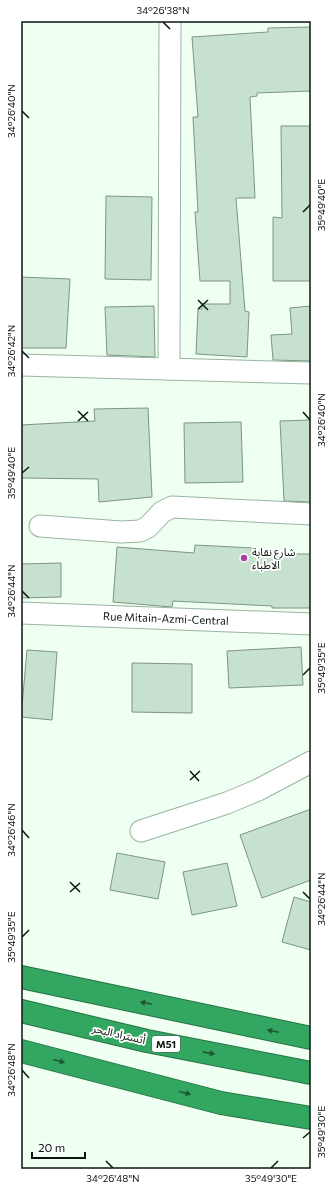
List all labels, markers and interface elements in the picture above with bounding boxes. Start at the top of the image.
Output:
text: 34°26'38"N [136,4,190,16]
text: 34°26'40"N [5,84,17,138]
text: 35°49'40"E [315,179,327,231]
text: 34°26'42"N [5,325,17,377]
text: 34°26'40"N [315,393,327,447]
text: 35°49'40"E [5,447,17,499]
place label: شارع نقابة الاطباء [252,545,296,572]
marker: شارع نقابة الاطباء [239,553,249,563]
text: 34°26'44"N [5,564,17,618]
street label: Rue Mitain-Azmi-Central [103,609,229,627]
text: 35°49'35"E [315,642,327,694]
text: 34°26'46"N [5,803,17,857]
text: 34°26'44"N [315,872,327,926]
text: 35°49'35"E [5,911,17,963]
one-way arrow [139,1000,152,1006]
street label: أتستراد البحر [90,1021,147,1047]
one-way arrow [267,1027,279,1033]
road number: M51 [152,1036,180,1052]
text: 34°26'48"N [5,1043,17,1097]
one-way arrow [203,1051,215,1057]
one-way arrow [53,1058,65,1064]
one-way arrow [178,1091,191,1097]
text: 35°49'30"E [315,1106,327,1158]
scale bar [32,1134,85,1160]
text: 20 m [38,1140,65,1154]
text: 34°26'48"N [86,1172,140,1184]
text: 35°49'30"E [245,1172,297,1184]

